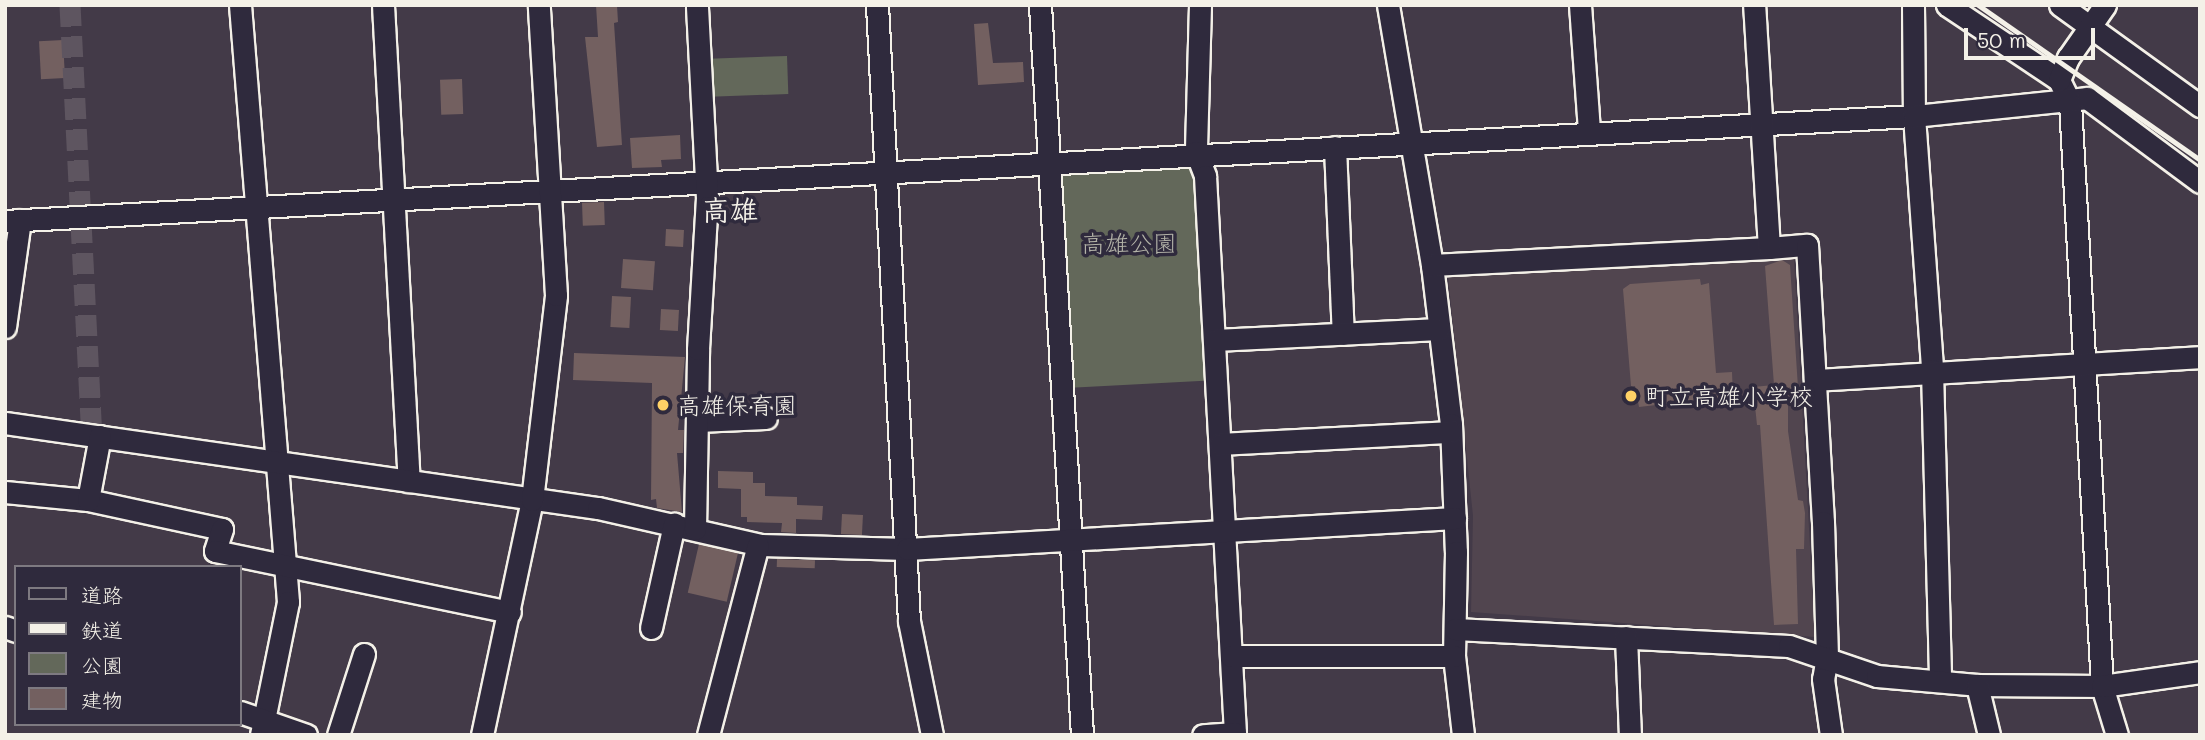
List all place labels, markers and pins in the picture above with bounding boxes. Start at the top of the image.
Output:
place label: 町立高雄小学校 [1645,382,1813,410]
marker: 町立高雄小学校 [1623,388,1639,404]
place label: 高雄保育園 [677,391,797,419]
marker: 高雄保育園 [655,397,671,413]

